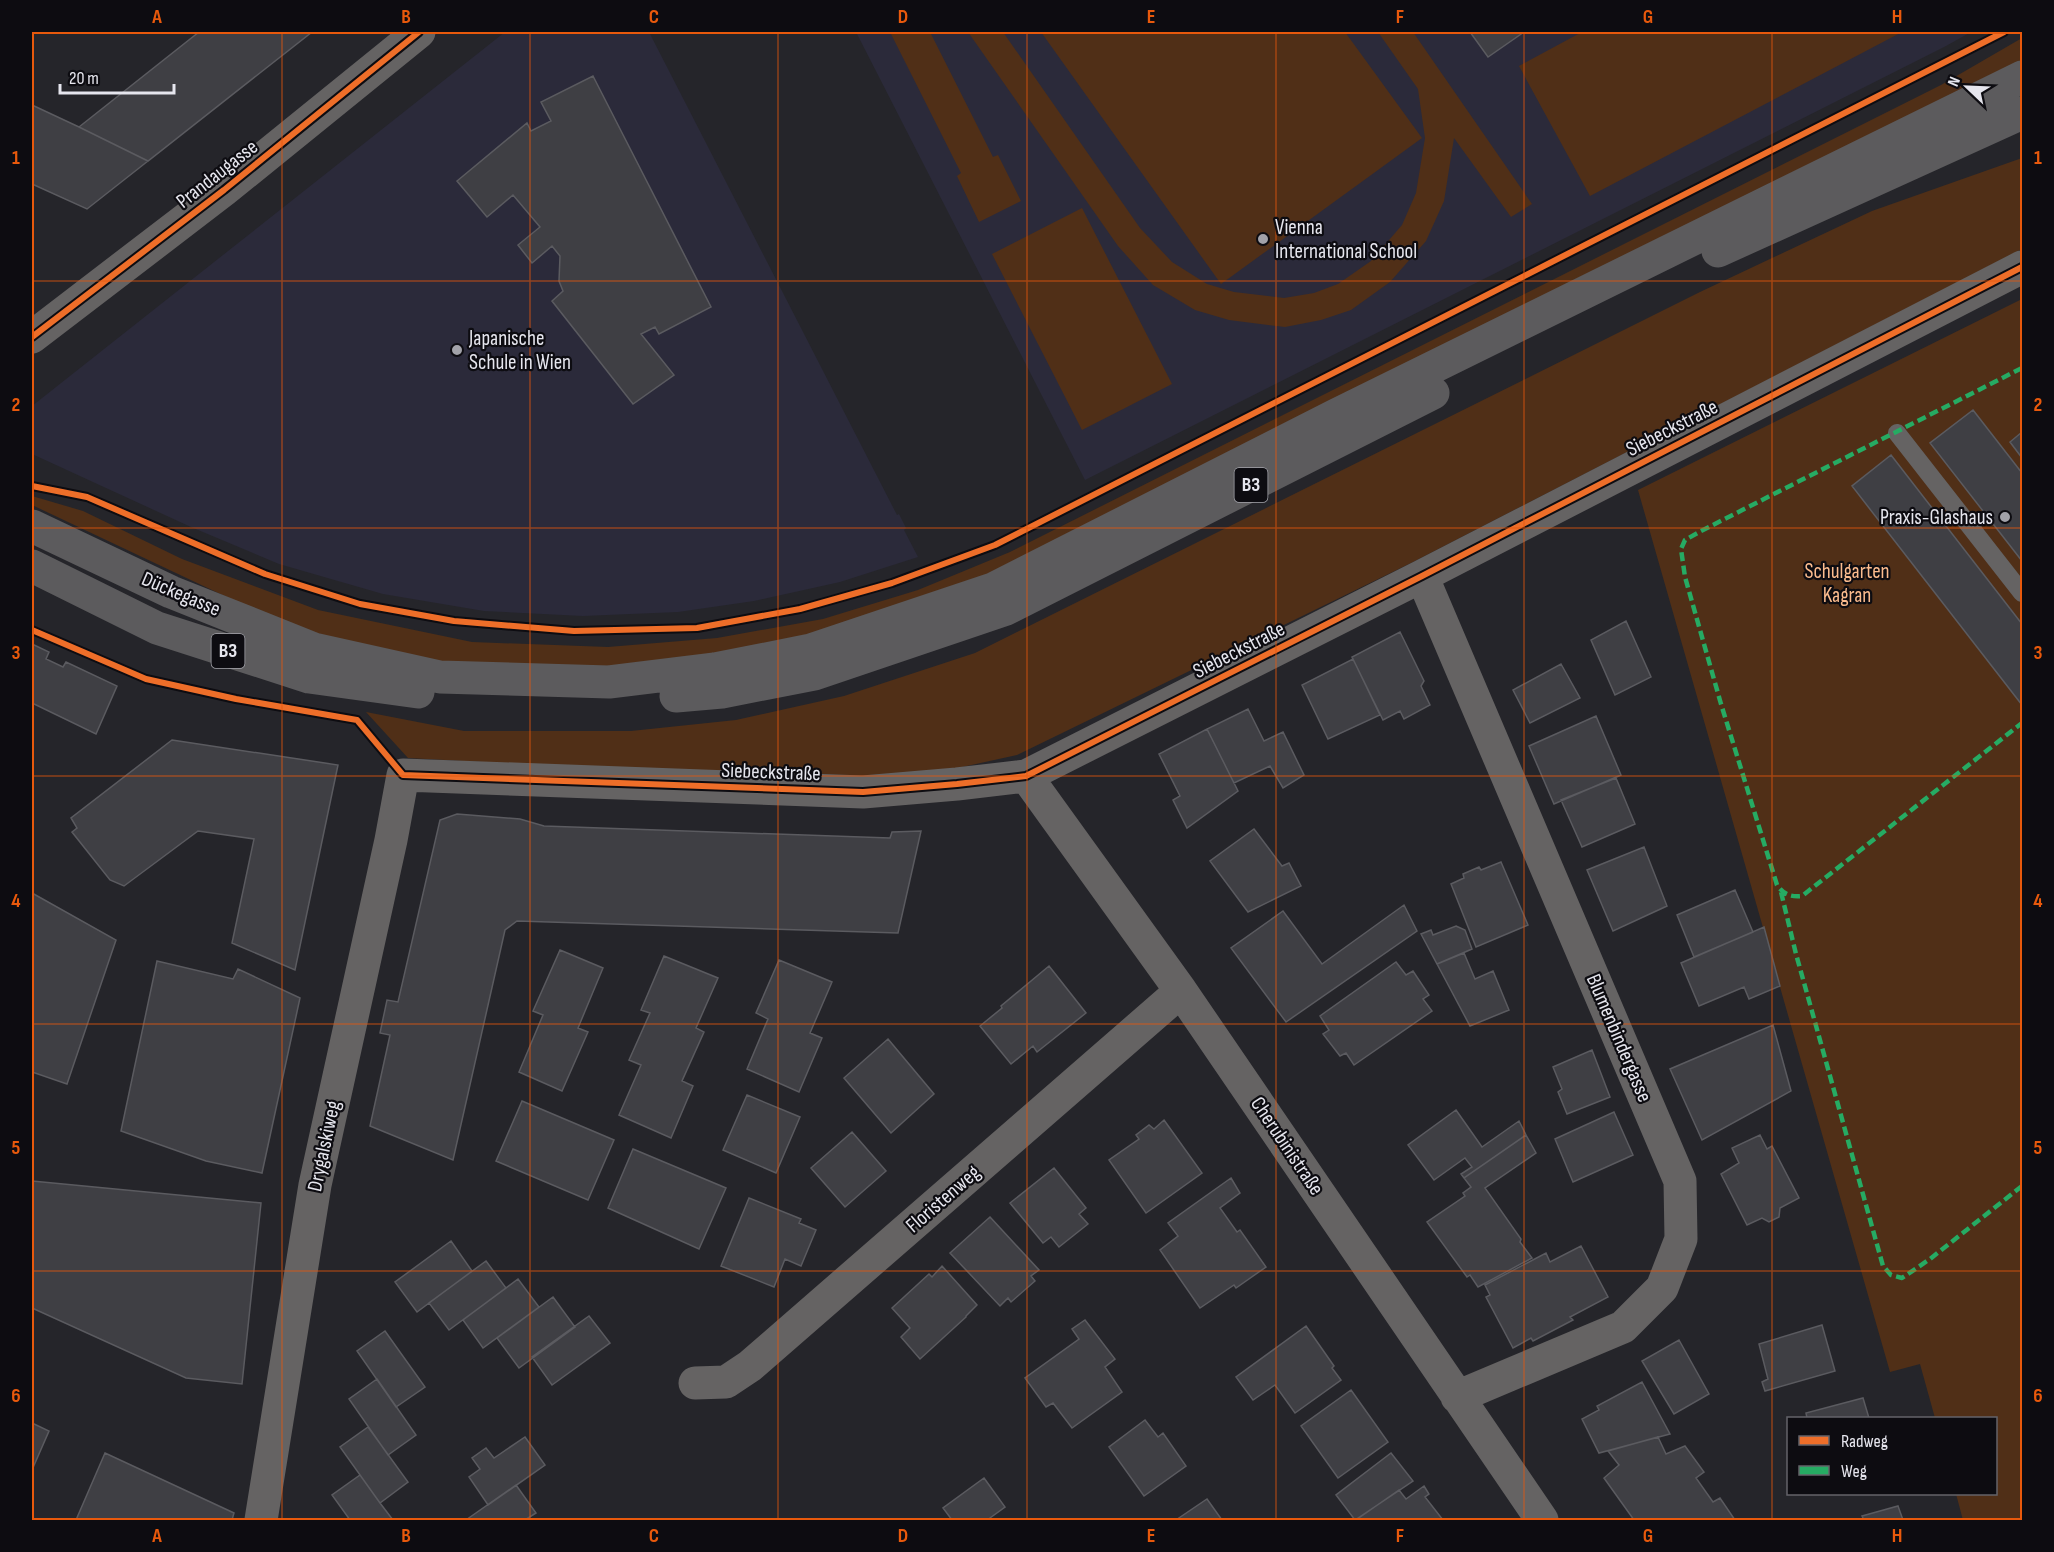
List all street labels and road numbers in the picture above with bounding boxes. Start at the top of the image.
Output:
street label: Prandaugasse [171,134,263,214]
street label: Siebeckstraße [1622,394,1722,462]
road number: B3 [1234,468,1268,502]
street label: Dückegasse [138,566,224,622]
street label: Siebeckstraße [1189,616,1289,684]
road number: B3 [212,634,244,668]
street label: Siebeckstraße [721,758,821,786]
street label: Blumenbindergasse [1581,970,1657,1106]
street label: Cherubinistraße [1245,1092,1329,1200]
street label: Drygalskiweg [302,1098,346,1194]
street label: Floristenweg [901,1160,985,1238]

